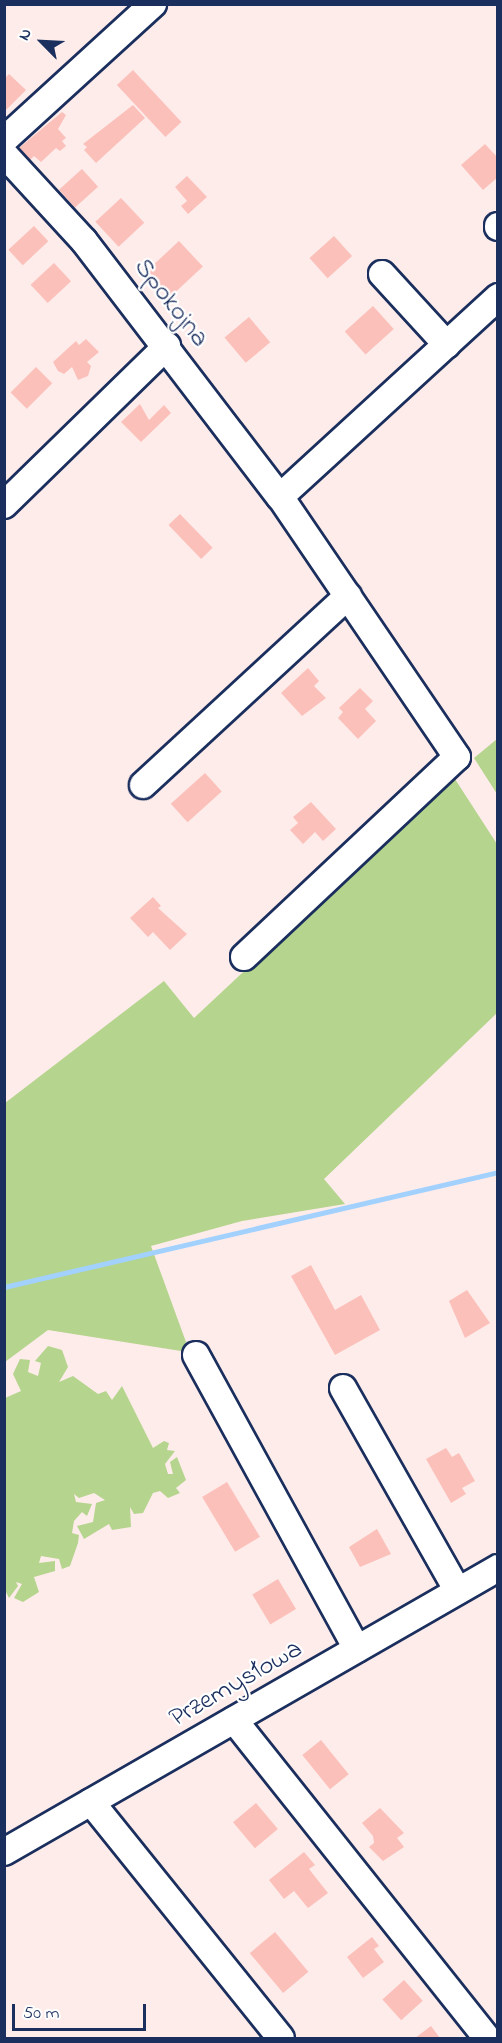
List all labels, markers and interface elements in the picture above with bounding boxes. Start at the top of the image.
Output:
north arrow [12,12,72,72]
text: N [12,25,39,44]
street label: Spokojna [126,252,216,354]
street label: Przemysłowa [164,1633,308,1735]
scale bar [15,1992,148,2030]
text: 50 m [23,2001,60,2027]

